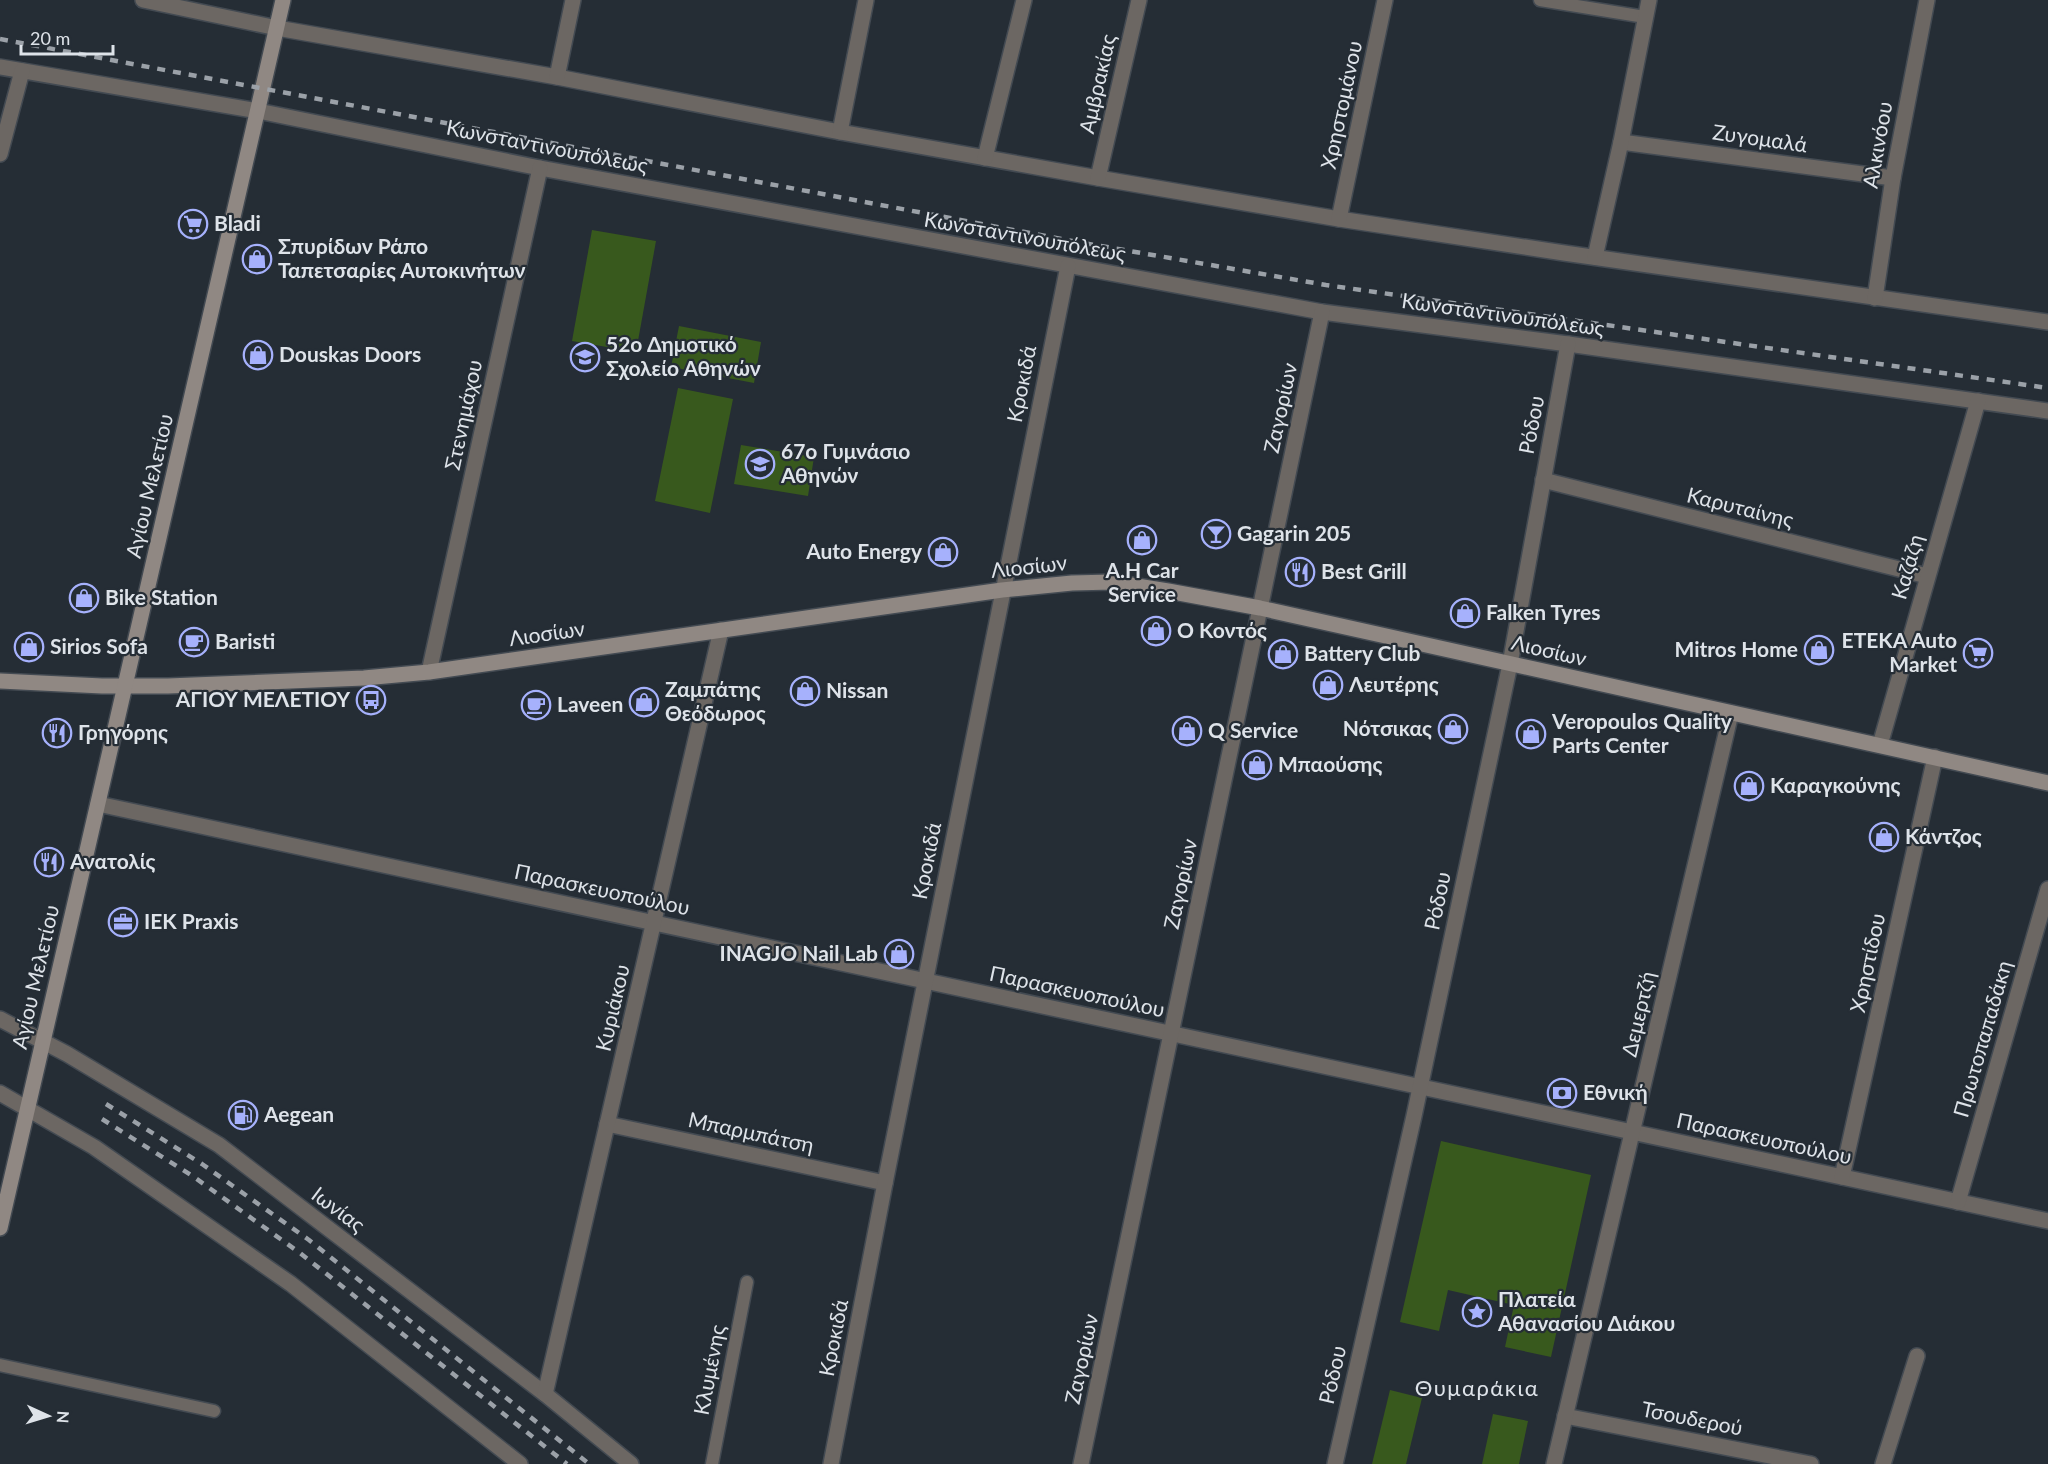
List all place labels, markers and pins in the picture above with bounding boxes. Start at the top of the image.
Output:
supermarket icon: Bladi [177,208,209,240]
place label: Bladi [214,210,261,235]
place label: Σπυρίδων Ράπο Ταπετσαρίες Αυτοκινήτων [278,233,526,282]
shop icon: Σπυρίδων Ράπο Ταπετσαρίες Αυτοκινήτων [241,243,273,275]
place label: 52ο Δημοτικό Σχολείο Αθηνών [606,331,761,380]
shop icon: Douskas Doors [242,339,274,371]
place label: Douskas Doors [279,341,421,366]
school or university icon: 52ο Δημοτικό Σχολείο Αθηνών [569,341,601,373]
place label: 67ο Γυμνάσιο Αθηνών [780,438,910,487]
school or university icon: 67ο Γυμνάσιο Αθηνών [744,448,776,480]
bar icon: Gagarin 205 [1200,518,1232,550]
place label: Gagarin 205 [1237,520,1351,545]
shop icon: A.H Car Service [1126,524,1158,556]
shop icon: Auto Energy [927,536,959,568]
place label: Auto Energy [805,538,923,563]
restaurant icon: Best Grill [1284,556,1316,588]
place label: A.H Car Service [1104,557,1179,606]
place label: Best Grill [1321,558,1407,583]
shop icon: Bike Station [68,582,100,614]
place label: Bike Station [105,584,218,609]
shop icon: Falken Tyres [1449,597,1481,629]
place label: Falken Tyres [1486,599,1600,624]
shop icon: Ο Κοντός [1140,615,1172,647]
place label: Ο Κοντός [1177,617,1267,642]
cafe icon: Baristi [178,626,210,658]
place label: ETEKA Auto Market [1842,627,1957,676]
place label: Baristi [215,628,275,653]
shop icon: Sirios Sofa [13,631,45,663]
place label: Sirios Sofa [50,633,148,658]
shop icon: Mitros Home [1803,634,1835,666]
place label: Mitros Home [1675,636,1798,661]
supermarket icon: ETEKA Auto Market [1962,637,1994,669]
shop icon: Battery Club [1267,638,1299,670]
place label: Battery Club [1304,640,1421,665]
shop icon: Λευτέρης [1312,669,1344,701]
place label: Λευτέρης [1348,671,1439,696]
shop icon: Nissan [789,675,821,707]
place label: Ζαμπάτης Θεόδωρος [665,676,766,725]
place label: Nissan [826,677,888,702]
bus stop icon: ΑΓΙΟΥ ΜΕΛΕΤΙΟΥ [355,684,387,716]
place label: ΑΓΙΟΥ ΜΕΛΕΤΙΟΥ [175,686,350,711]
shop icon: Ζαμπάτης Θεόδωρος [628,686,660,718]
cafe icon: Laveen [520,689,552,721]
place label: Laveen [557,691,623,716]
place label: Veropoulos Quality Parts Center [1551,708,1733,757]
shop icon: Νότσικας [1437,713,1469,745]
shop icon: Q Service [1171,715,1203,747]
place label: Νότσικας [1343,715,1432,740]
restaurant icon: Γρηγόρης [41,717,73,749]
place label: Q Service [1208,717,1298,742]
shop icon: Veropoulos Quality Parts Center [1515,718,1547,750]
place label: Γρηγόρης [78,719,168,744]
shop icon: Μπαούσης [1241,749,1273,781]
place label: Μπαούσης [1278,751,1382,776]
shop icon: Καραγκούνης [1733,770,1765,802]
place label: Καραγκούνης [1770,772,1900,797]
shop icon: Κάντζος [1868,821,1900,853]
place label: Κάντζος [1905,823,1982,848]
restaurant icon: Ανατολίς [33,846,65,878]
place label: Ανατολίς [69,848,156,873]
office icon: IEK Praxis [107,906,139,938]
place label: IEK Praxis [144,908,239,933]
shop icon: INAGJO Nail Lab [883,938,915,970]
place label: INAGJO Nail Lab [719,940,878,965]
bank icon: Εθνική [1546,1077,1578,1109]
place label: Εθνική [1583,1079,1648,1104]
fuel station icon: Aegean [227,1099,259,1131]
place label: Aegean [263,1101,334,1126]
place label: Πλατεία Αθανασίου Διάκου [1497,1286,1675,1335]
place icon: Πλατεία Αθανασίου Διάκου [1461,1296,1493,1328]

